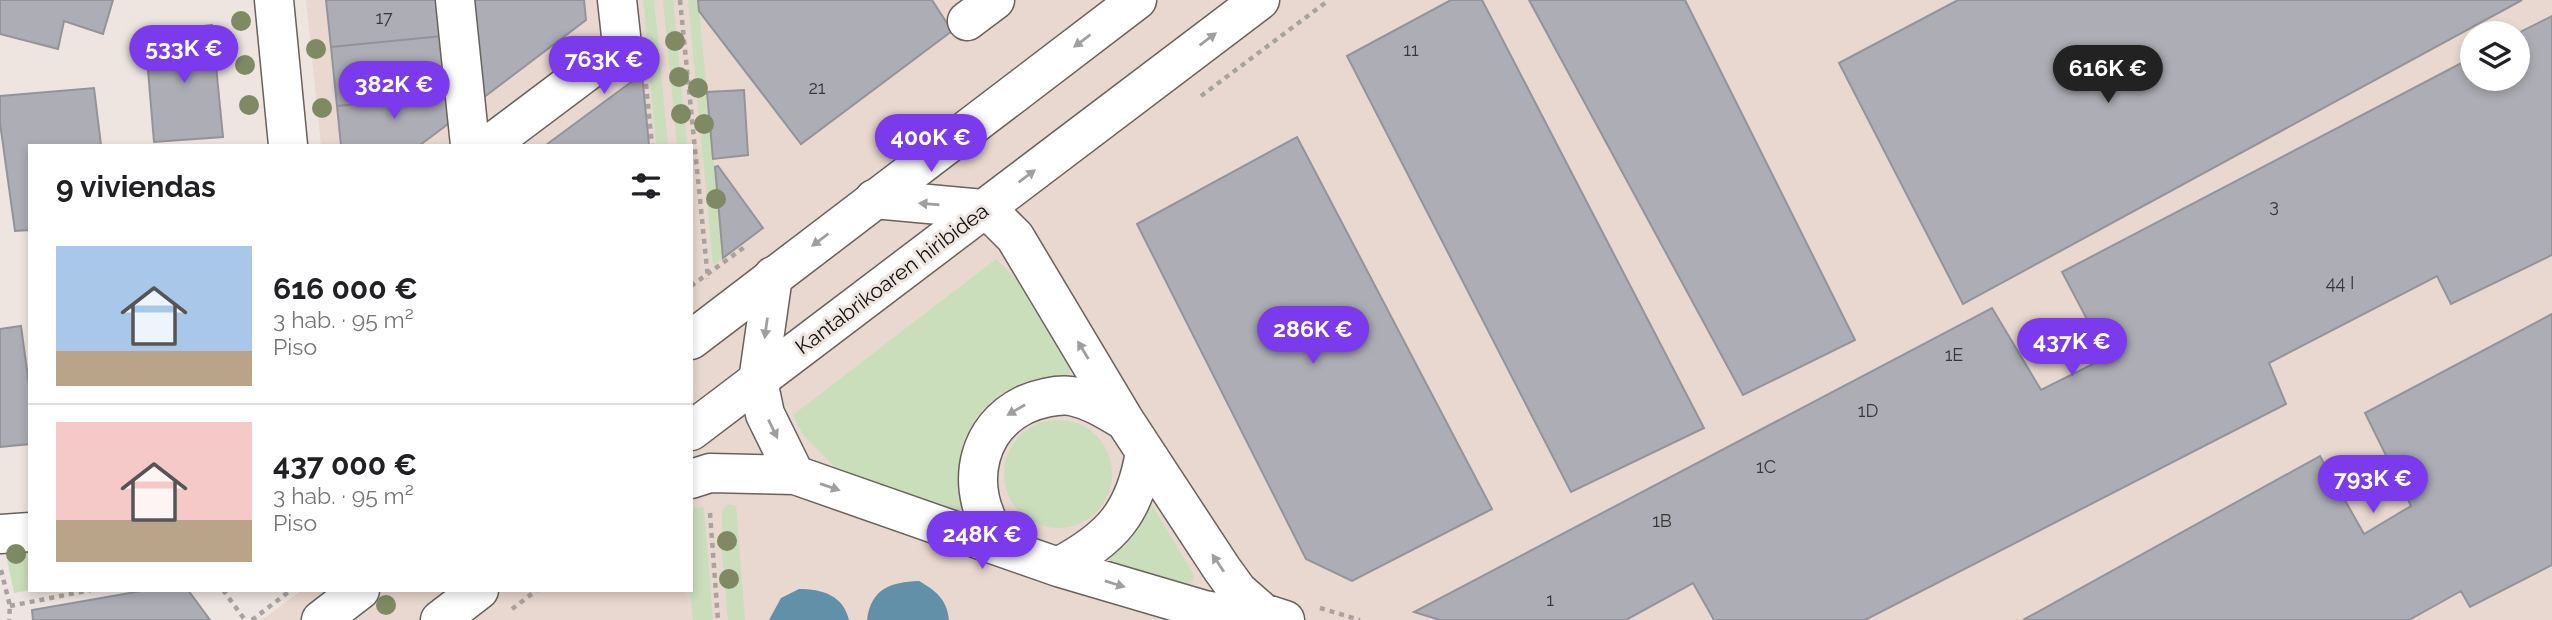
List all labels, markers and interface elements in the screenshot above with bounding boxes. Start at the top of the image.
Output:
house number: 17 [375,7,393,28]
map controls [2460,21,2530,91]
button: layers [2460,21,2530,91]
pin: 533K € [127,25,241,85]
one-way arrow [1199,31,1217,46]
text: 533K € [145,34,223,61]
one-way arrow [1074,34,1092,49]
pin: 763K € [547,36,661,96]
house number: 11 [1403,39,1419,60]
text: 763K € [565,45,643,72]
pin: 616K € [2051,46,2165,105]
text: 616K € [2069,54,2147,81]
pin: 382K € [337,61,451,121]
text: 382K € [355,70,433,97]
house number: 21 [808,77,826,98]
pin: 400K € [874,114,988,174]
text: 400K € [891,123,971,150]
icon: filters [627,167,665,205]
text: 9 viviendas [56,169,216,204]
one-way arrow [1018,169,1036,183]
house number: 3 [2269,195,2279,216]
street label: Kantabrikoaren hiribidea [790,198,993,359]
one-way arrow [918,198,940,209]
one-way arrow [811,233,829,247]
text: 616 000 € [273,271,418,306]
house number: 44 I [2326,272,2354,293]
icon: home [112,274,196,358]
text: 3 hab. · 95 m² [273,306,414,333]
pin: 286K € [1256,306,1370,366]
text: 286K € [1273,315,1353,342]
one-way arrow [760,318,771,340]
pin: 437K € [2015,318,2129,378]
text: 437K € [2033,327,2111,354]
text: Piso [273,333,317,360]
one-way arrow [1076,341,1089,360]
house number: 1E [1945,344,1963,365]
house number: 1D [1858,400,1878,421]
one-way arrow [1007,404,1026,416]
one-way arrow [767,419,778,439]
text: 437 000 € [273,447,417,482]
icon: home [112,450,196,534]
house number: 1C [1756,456,1776,477]
pin: 793K € [2316,456,2430,515]
text: 793K € [2334,464,2412,491]
text: 3 hab. · 95 m² [273,482,414,509]
one-way arrow [820,482,841,493]
text: Piso [273,509,317,536]
house number: 1B [1652,510,1672,531]
pin: 248K € [925,512,1039,571]
text: 248K € [943,520,1021,547]
one-way arrow [1211,554,1225,572]
one-way arrow [1105,579,1126,589]
house number: 1 [1546,589,1554,610]

